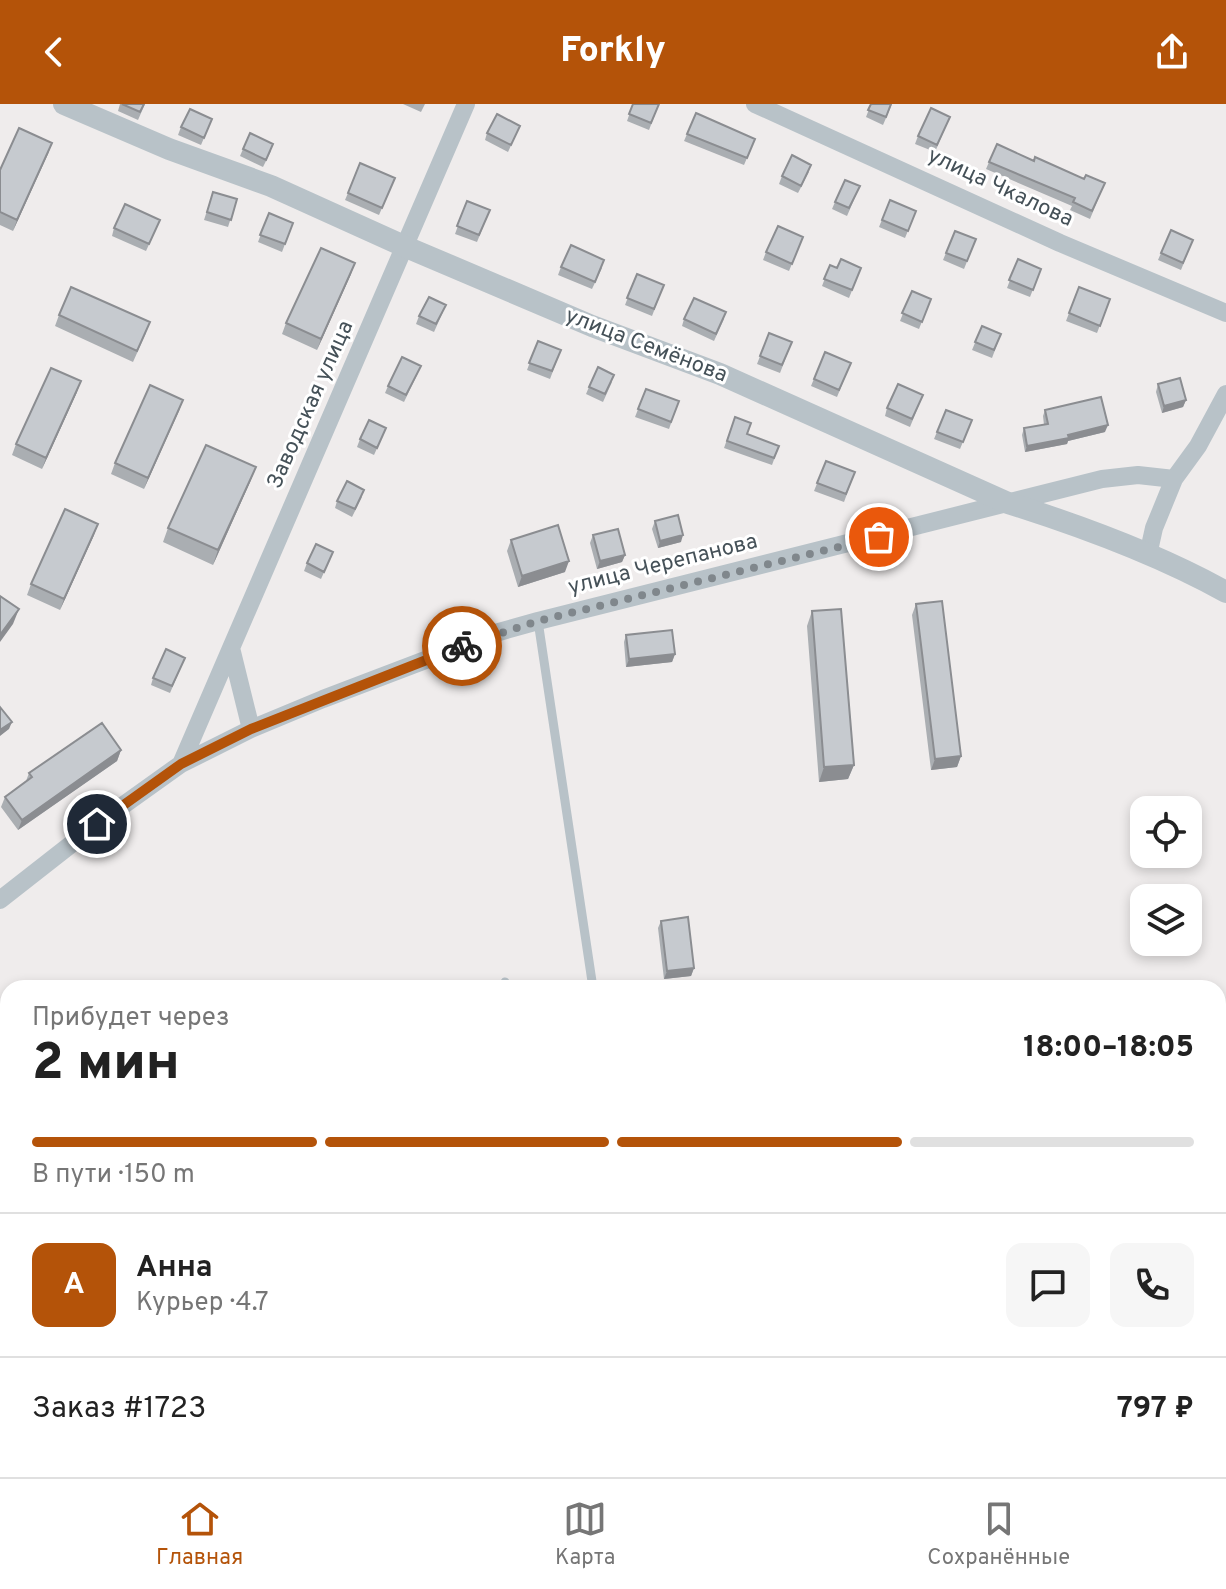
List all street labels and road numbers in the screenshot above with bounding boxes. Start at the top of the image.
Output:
street label: улица Чкалова [923,142,1077,234]
street label: улица Семёнова [561,303,731,389]
street label: Заводская улица [262,317,360,493]
street label: улица Черепанова [566,528,760,602]

